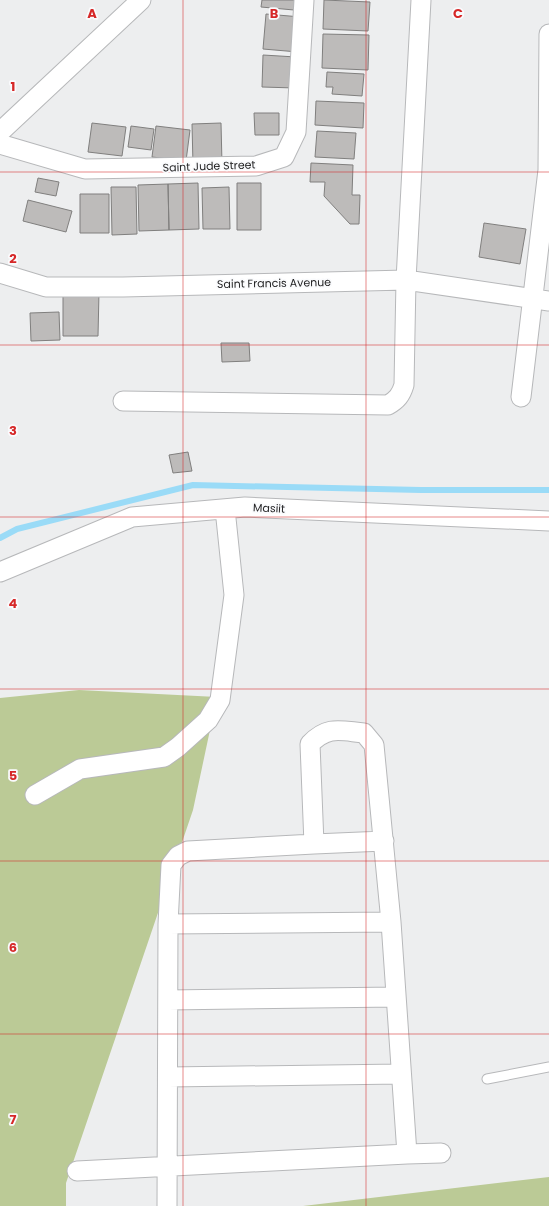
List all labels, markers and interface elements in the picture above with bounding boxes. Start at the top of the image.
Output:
text: A [87,4,97,23]
text: B [270,4,279,23]
text: C [453,4,463,23]
text: 1 [11,77,15,96]
street label: Saint Jude Street [162,156,256,176]
text: 2 [9,249,17,268]
street label: Saint Francis Avenue [217,274,331,292]
text: 3 [9,421,17,440]
street label: Masiit [253,499,285,517]
text: 4 [9,594,18,613]
text: 5 [9,766,17,785]
text: 6 [9,938,17,957]
text: 7 [10,1110,17,1129]

